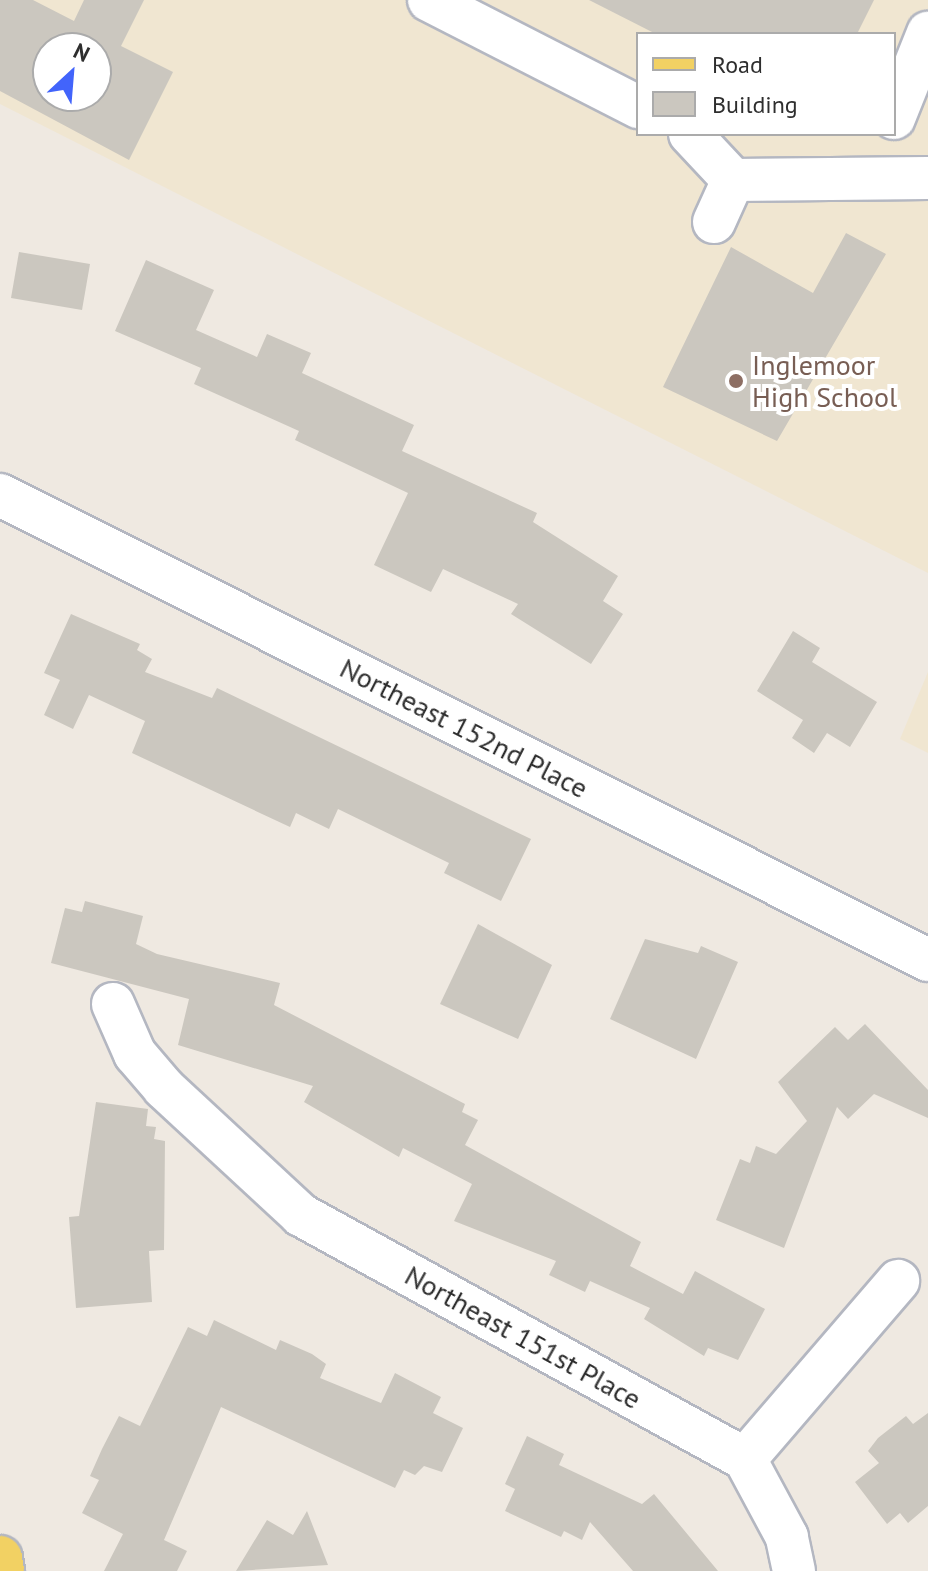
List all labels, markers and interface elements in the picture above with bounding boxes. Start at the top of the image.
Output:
north arrow [32,32,112,112]
legend [636,32,896,136]
text: N [69,36,94,68]
text: Road [712,49,763,80]
text: Building [712,89,798,120]
place label: Inglemoor High School [752,348,897,414]
marker: Inglemoor High School [727,372,745,390]
street label: Northeast 152nd Place [335,651,593,805]
street label: Northeast 151st Place [399,1258,647,1416]

